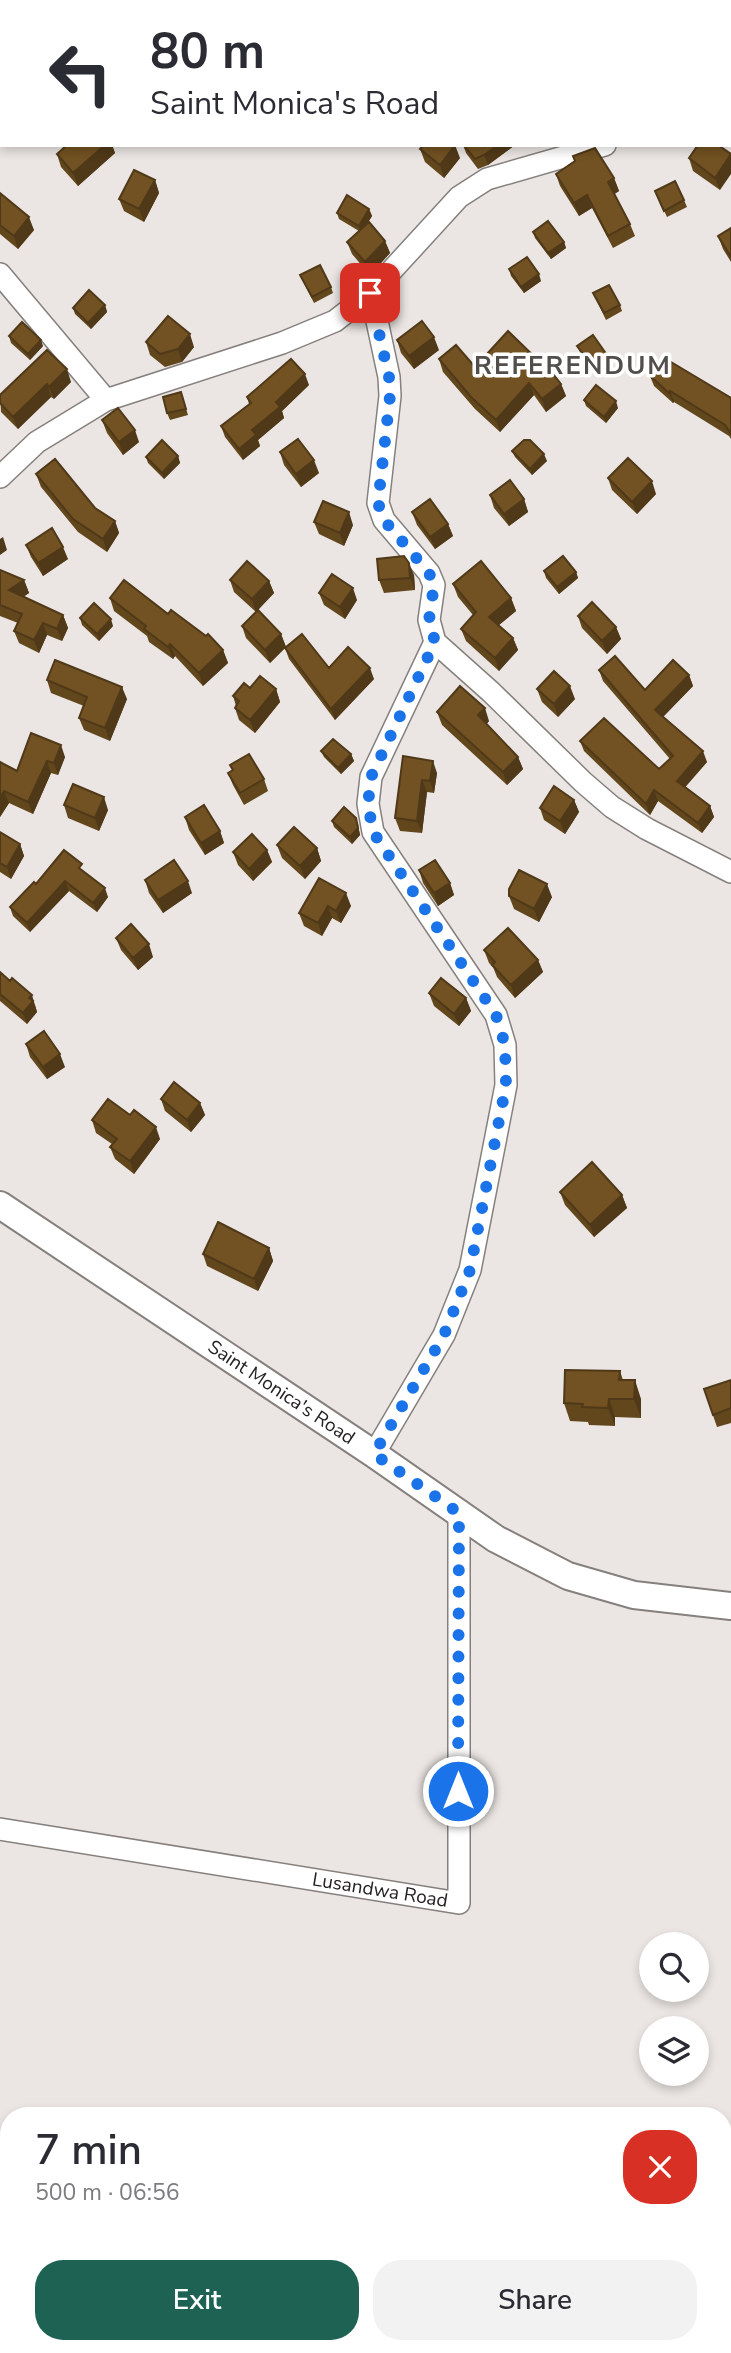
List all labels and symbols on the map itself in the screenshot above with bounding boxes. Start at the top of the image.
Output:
pin [340,263,400,323]
district label: REFERENDUM [474,348,672,383]
street label: Saint Monica's Road [203,1334,360,1451]
position arrow [421,1754,495,1828]
street label: Lusandwa Road [310,1867,450,1914]

